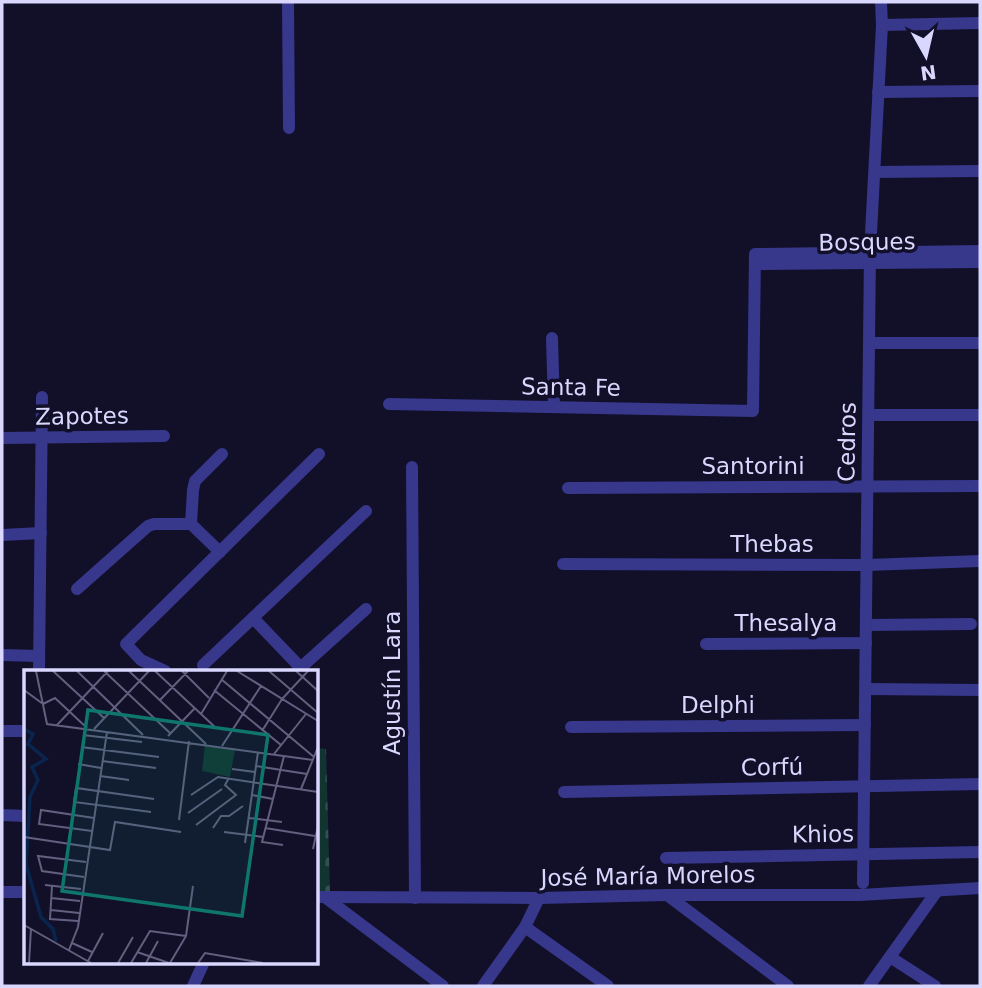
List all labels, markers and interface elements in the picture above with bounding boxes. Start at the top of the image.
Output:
north arrow [891,21,961,91]
text: N [919,61,938,85]
street label: Bosques [818,228,916,256]
street label: Santa Fe [521,373,621,401]
street label: Zapotes [35,402,129,430]
street label: Cedros [833,402,861,482]
street label: Santorini [701,453,805,479]
street label: Thebas [729,531,814,557]
street label: Thesalya [734,610,837,636]
street label: Agustín Lara [379,611,405,755]
inset map [24,670,318,964]
street label: Delphi [681,692,755,718]
street label: Corfú [741,753,803,781]
street label: Khios [792,820,854,848]
street label: José María Morelos [538,861,756,891]

